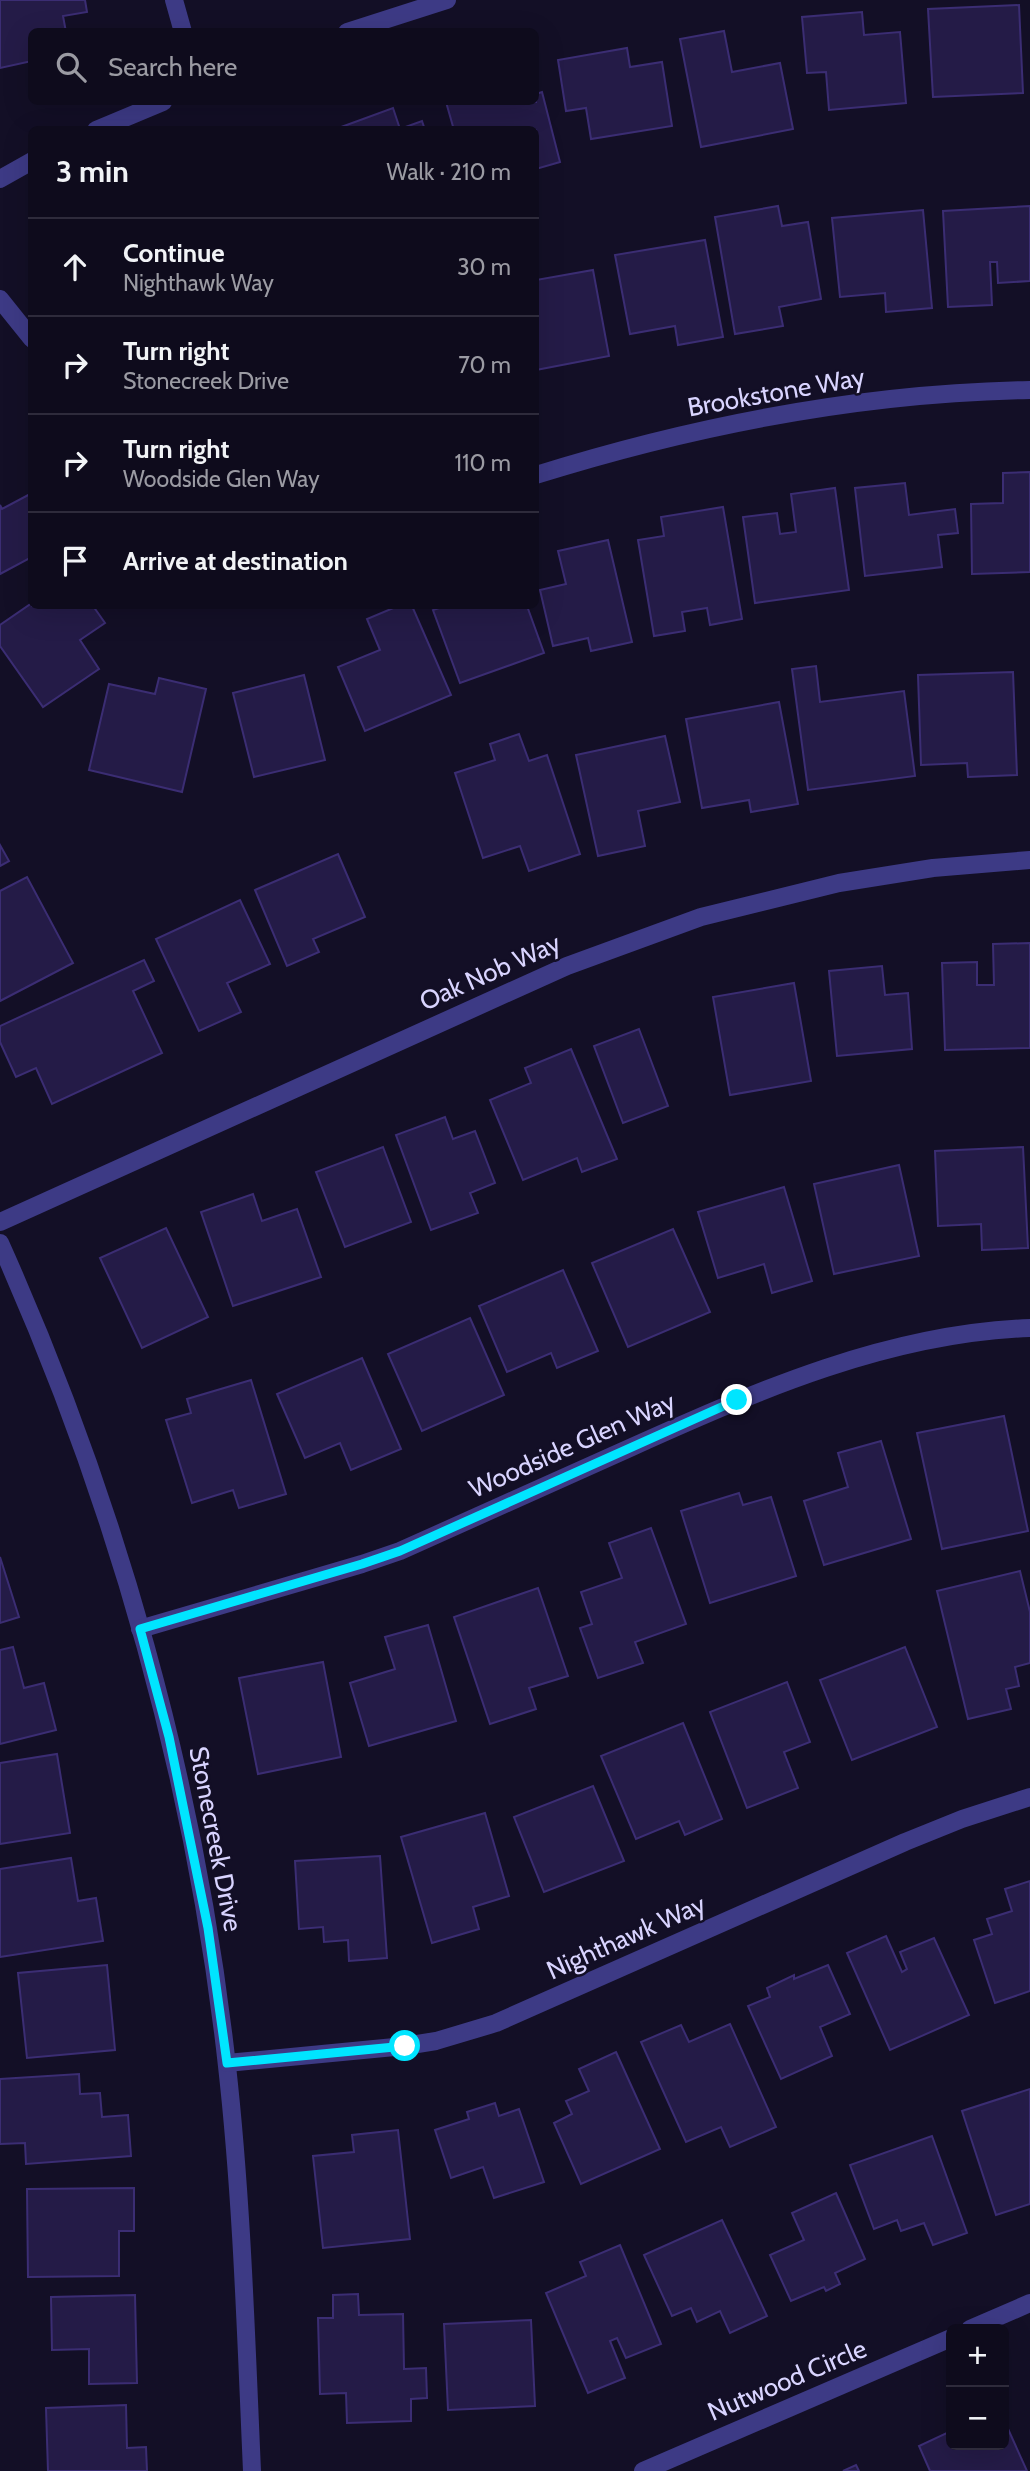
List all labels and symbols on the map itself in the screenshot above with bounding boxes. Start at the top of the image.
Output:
street label: Brookstone Way [685,361,867,423]
street label: Oak Nob Way [415,927,565,1017]
route end [721,1384,752,1415]
street label: Woodside Glen Way [464,1385,680,1505]
street label: Stonecreek Drive [182,1744,250,1934]
street label: Nighthawk Way [542,1888,710,1986]
route start [389,2030,420,2061]
street label: Nutwood Circle [703,2332,871,2428]

